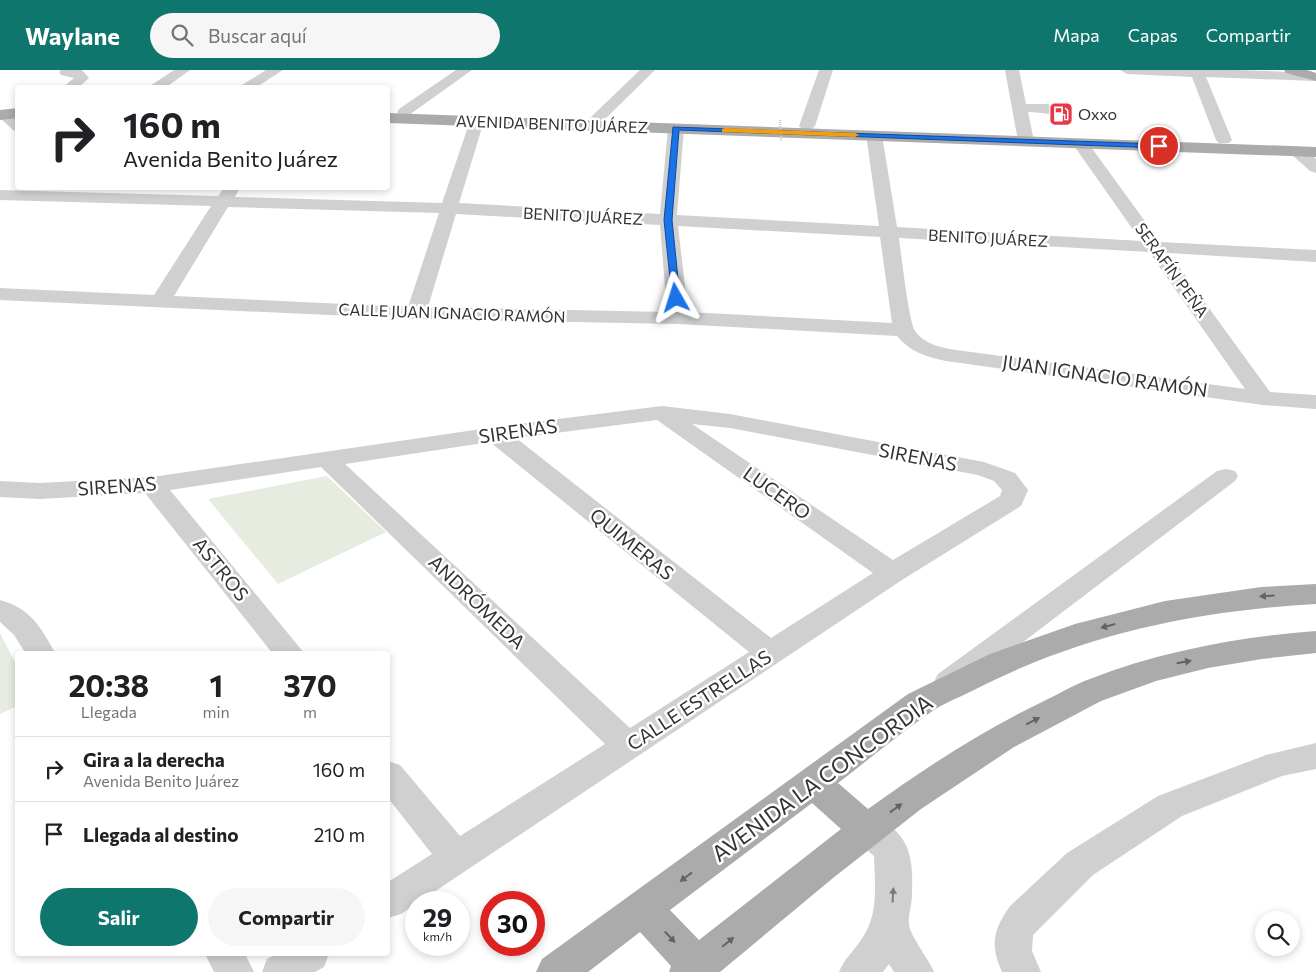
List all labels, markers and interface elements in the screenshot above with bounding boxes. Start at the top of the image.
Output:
search box [150,13,500,58]
text: Waylane [25,21,120,50]
icon: search [168,21,196,49]
text: Buscar aquí [208,24,307,47]
text: Mapa [1053,24,1100,46]
text: Capas [1128,24,1178,46]
text: Compartir [1206,24,1291,46]
fuel station icon: Oxxo [1048,101,1074,127]
text: 160 m [123,102,221,145]
place label: Oxxo [1078,104,1117,123]
icon: right [40,105,105,170]
street label: AVENIDA BENITO JUÁREZ [456,111,648,136]
pin [1138,125,1180,167]
icon: arrive [1145,132,1173,160]
text: Avenida Benito Juárez [123,145,338,172]
street label: BENITO JUÁREZ [523,203,643,228]
street label: SERAFÍN PEÑA [1132,219,1213,321]
street label: BENITO JUÁREZ [928,225,1048,250]
position arrow [649,271,701,323]
street label: CALLE JUAN IGNACIO RAMÓN [338,299,566,326]
street label: JUAN IGNACIO RAMÓN [1001,349,1209,401]
street label: SIRENAS [477,414,559,447]
street label: SIRENAS [877,438,959,475]
street label: LUCERO [739,461,815,524]
street label: SIRENAS [77,471,157,500]
street label: QUIMERAS [586,503,679,584]
street label: ASTROS [189,532,254,605]
street label: ANDRÓMEDA [424,549,531,653]
one-way arrow [1259,593,1275,601]
one-way arrow [1100,622,1115,630]
street label: CALLE ESTRELLAS [622,644,775,755]
one-way arrow [1176,658,1192,666]
text: 20:38 [68,666,149,703]
text: 1 [209,666,223,703]
text: 370 [283,666,337,703]
street label: AVENIDA LA CONCORDIA [706,688,937,867]
text: Llegada [81,702,137,721]
text: min [203,702,230,721]
text: m [303,702,317,721]
one-way arrow [1026,717,1040,725]
text: Gira a la derecha [83,748,225,771]
icon: right [40,755,68,783]
text: 160 m [313,758,365,781]
text: Avenida Benito Juárez [83,771,239,790]
one-way arrow [889,803,903,813]
icon: arrive [40,820,68,848]
text: Llegada al destino [83,823,239,846]
text: 210 m [314,823,365,846]
one-way arrow [679,872,693,882]
one-way arrow [890,887,898,903]
button: Salir [40,888,198,946]
button: Compartir [208,888,365,946]
speed limit sign: 30 [480,891,545,956]
text: 29 [423,902,452,932]
map controls [1255,911,1300,956]
button: search [1255,911,1300,956]
text: km/h [423,929,452,943]
one-way arrow [664,931,676,943]
one-way arrow [721,936,734,947]

